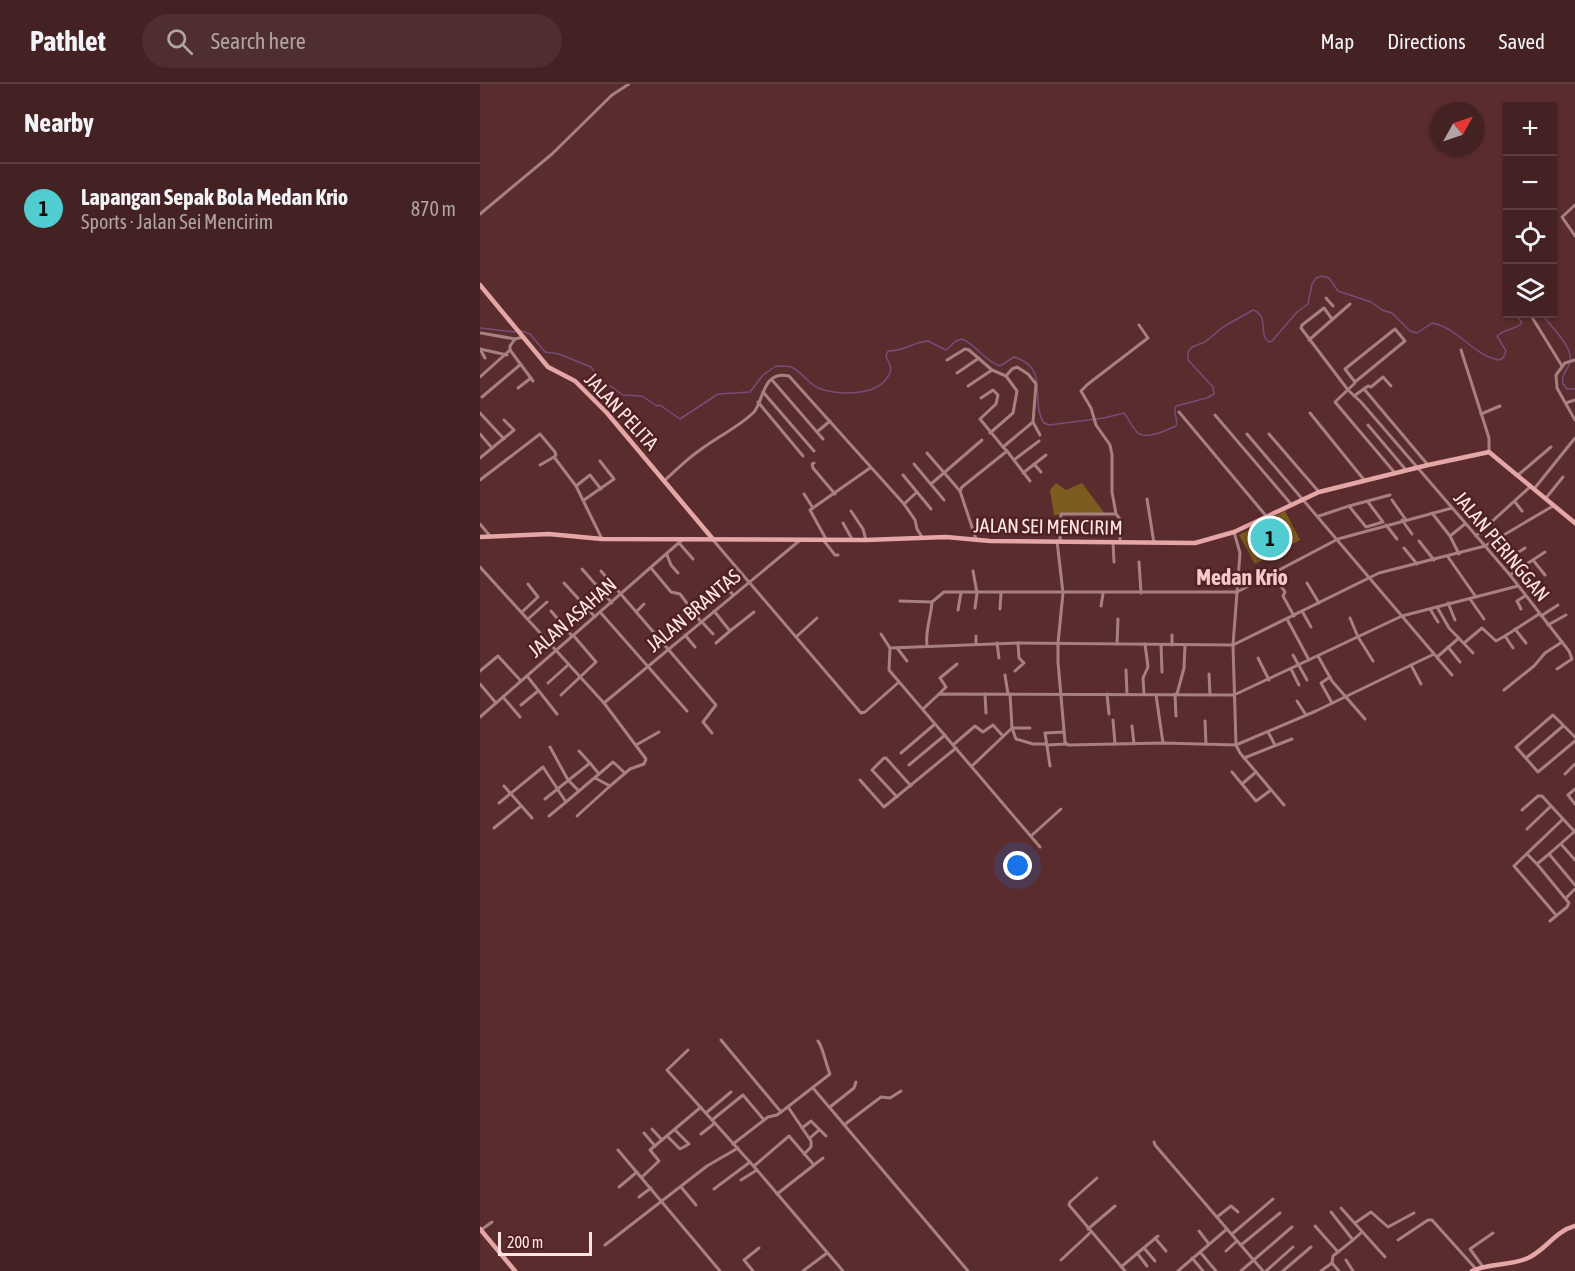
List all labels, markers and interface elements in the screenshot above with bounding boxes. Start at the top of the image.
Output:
search box [142,14,562,68]
text: Pathlet [30,25,106,57]
icon: search [163,25,196,58]
text: Search here [211,28,306,54]
text: Map [1320,29,1354,53]
text: Directions [1387,29,1466,53]
text: Saved [1499,29,1545,53]
north arrow [1431,102,1485,156]
map controls [1503,102,1557,318]
button: + [1503,102,1557,156]
text: Nearby [24,108,94,138]
button: − [1503,156,1557,210]
text: Lapangan Sepak Bola Medan Krio [81,184,348,210]
text: 1 [39,197,48,220]
text: 870 m [411,197,456,220]
text: Sports · Jalan Sei Mencirim [81,210,273,233]
button: locate [1503,210,1557,264]
button: layers [1503,264,1557,318]
street label: JALAN PELITA [580,368,664,455]
street label: JALAN PERINGGAN [1449,486,1555,606]
street label: JALAN SEI MENCIRIM [973,513,1123,539]
pin: 1 [1250,516,1290,560]
street label: JALAN BRANTAS [641,564,745,656]
district label: Medan Krio [1196,564,1288,590]
street label: JALAN ASAHAN [523,572,621,662]
your location [1003,851,1032,880]
scale bar [498,1229,592,1256]
text: 200 m [507,1233,543,1251]

